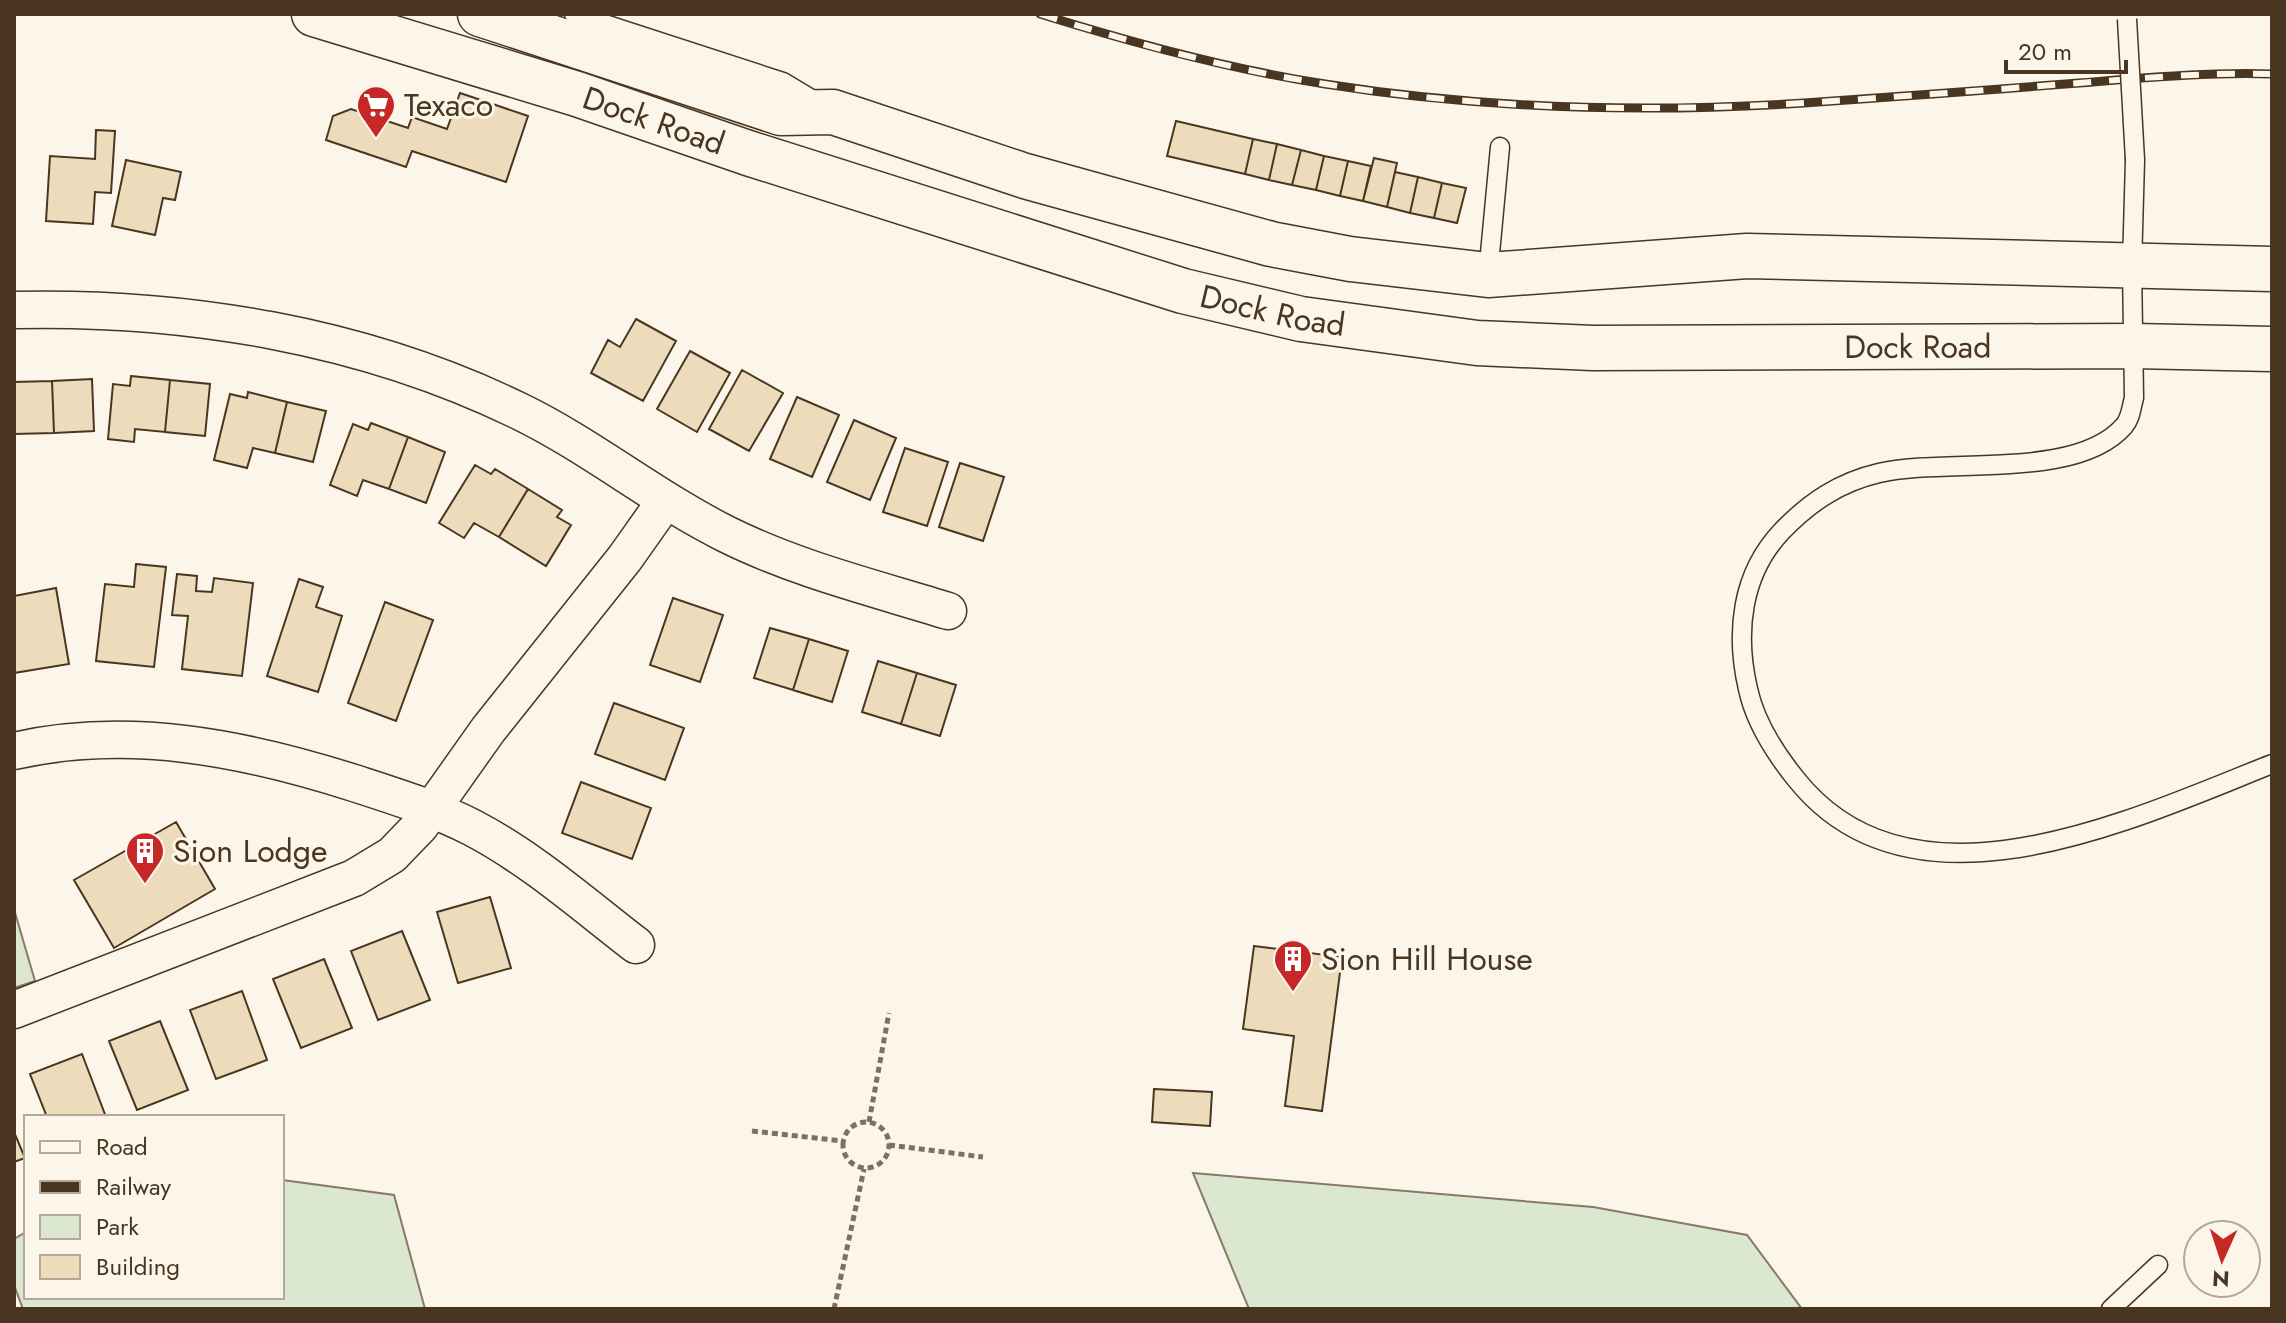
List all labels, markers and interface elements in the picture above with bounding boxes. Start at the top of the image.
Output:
scale bar [2006,24,2126,74]
text: 20 m [2018,34,2072,69]
street label: Dock Road [577,75,731,166]
place label: Texaco [404,82,493,128]
supermarket icon: Texaco [355,84,397,139]
street label: Dock Road [1195,273,1348,348]
street label: Dock Road [1844,324,1992,370]
place label: Sion Lodge [173,828,328,874]
building icon: Sion Lodge [124,830,166,885]
place label: Sion Hill House [1321,936,1533,982]
building icon: Sion Hill House [1272,938,1314,993]
legend [24,1115,284,1299]
text: Road [96,1129,148,1164]
text: Railway [96,1169,171,1204]
text: Park [96,1209,139,1244]
north arrow [2182,1219,2262,1299]
text: Building [96,1249,180,1284]
text: N [2211,1263,2231,1295]

